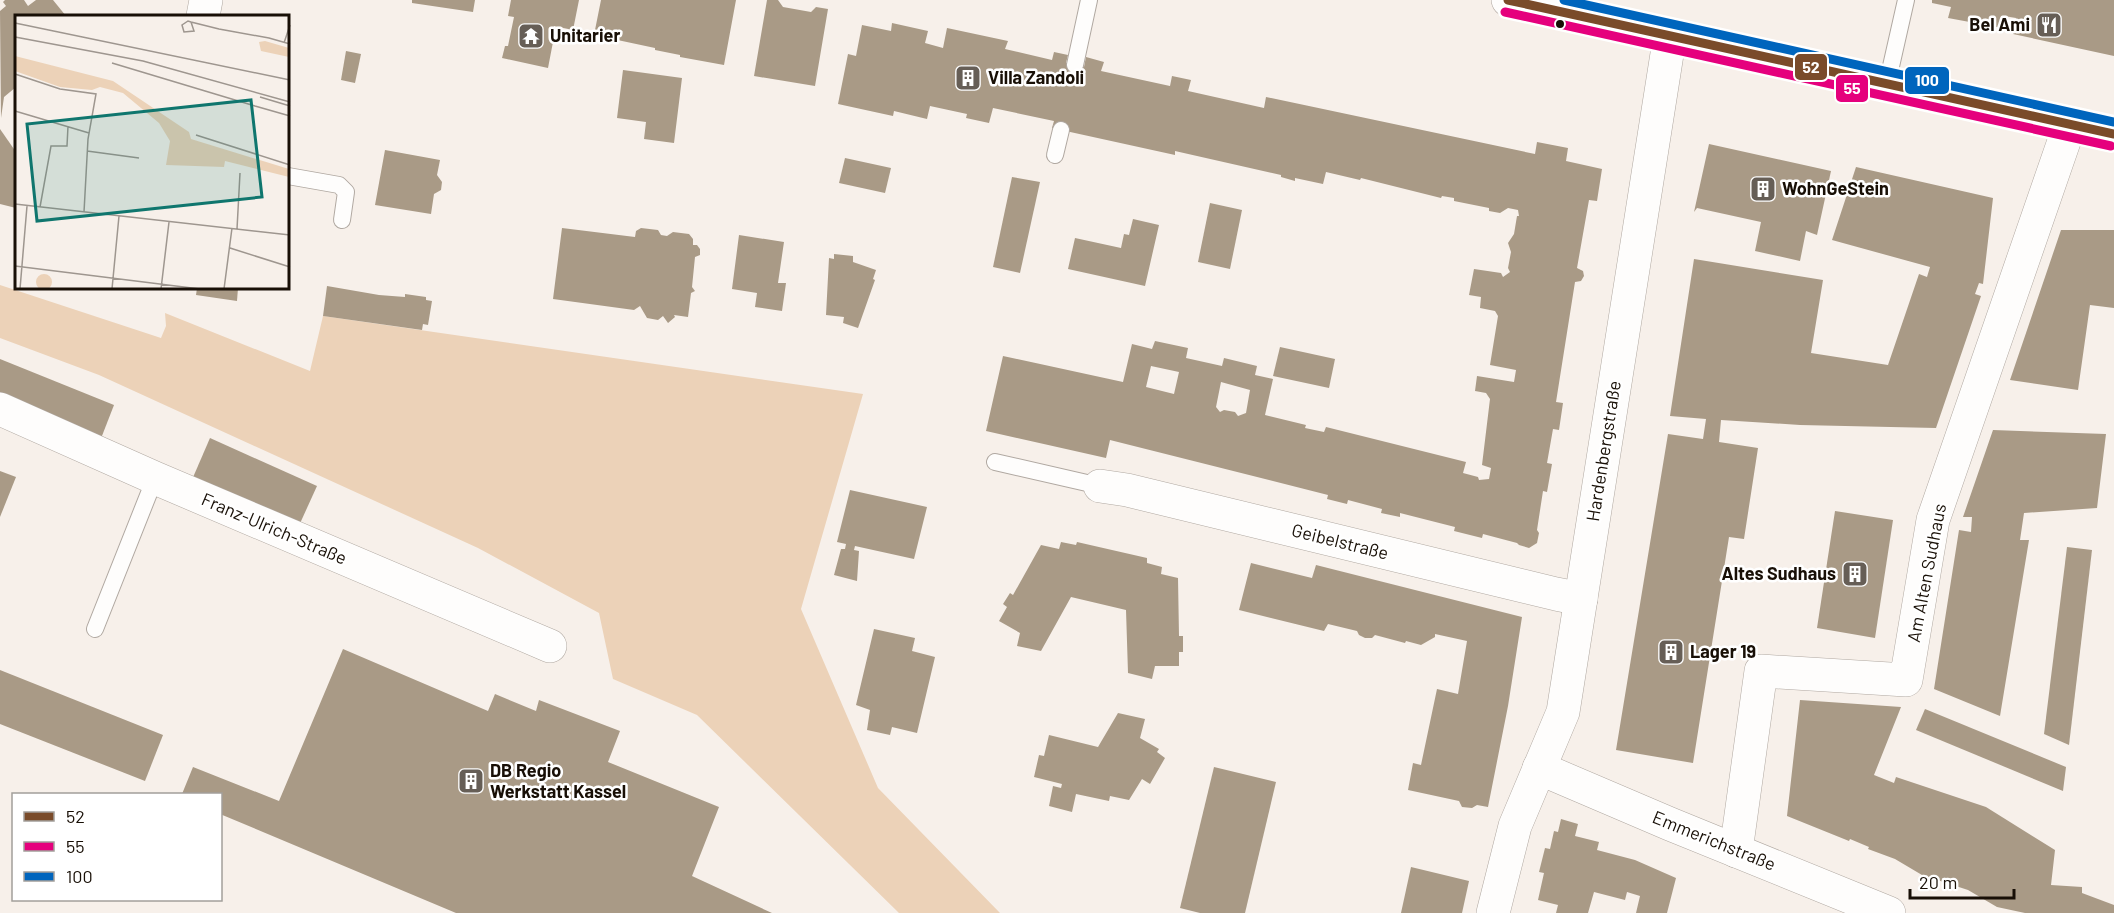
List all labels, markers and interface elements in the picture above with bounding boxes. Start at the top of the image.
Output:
restaurant icon: Bel Ami [2034,10,2064,40]
place label: Bel Ami [1969,13,2030,35]
inset map [15,15,290,290]
unlabelled marker [1554,18,1566,30]
temple icon: Unitarier [516,21,546,51]
place label: Unitarier [550,24,620,46]
line badge: 52 [1794,53,1828,81]
text: 52 [1802,57,1820,76]
building icon: Villa Zandoli [953,63,983,93]
place label: Villa Zandoli [988,66,1084,88]
line badge: 100 [1904,66,1950,95]
text: 100 [1915,70,1939,89]
line badge: 55 [1835,74,1869,103]
text: 55 [1843,78,1861,97]
building icon: WohnGeStein [1748,174,1778,204]
place label: WohnGeStein [1782,177,1889,199]
street label: Hardenbergstraße [1581,379,1625,523]
street label: Franz-Ulrich-Straße [198,487,350,569]
street label: Am Alten Sudhaus [1902,502,1950,644]
street label: Geibelstraße [1289,518,1391,564]
building icon: Altes Sudhaus [1840,559,1870,589]
place label: Altes Sudhaus [1722,562,1836,584]
building icon: Lager 19 [1656,637,1686,667]
place label: Lager 19 [1690,640,1756,662]
place label: DB Regio Werkstatt Kassel [490,759,626,802]
building icon: DB Regio Werkstatt Kassel [456,766,486,796]
legend [12,793,222,901]
text: 52 [66,805,85,827]
street label: Emmerichstraße [1650,805,1779,875]
text: 55 [66,835,85,857]
scale bar [1910,862,2014,900]
text: 100 [66,865,93,887]
text: 20 m [1919,871,1957,893]

